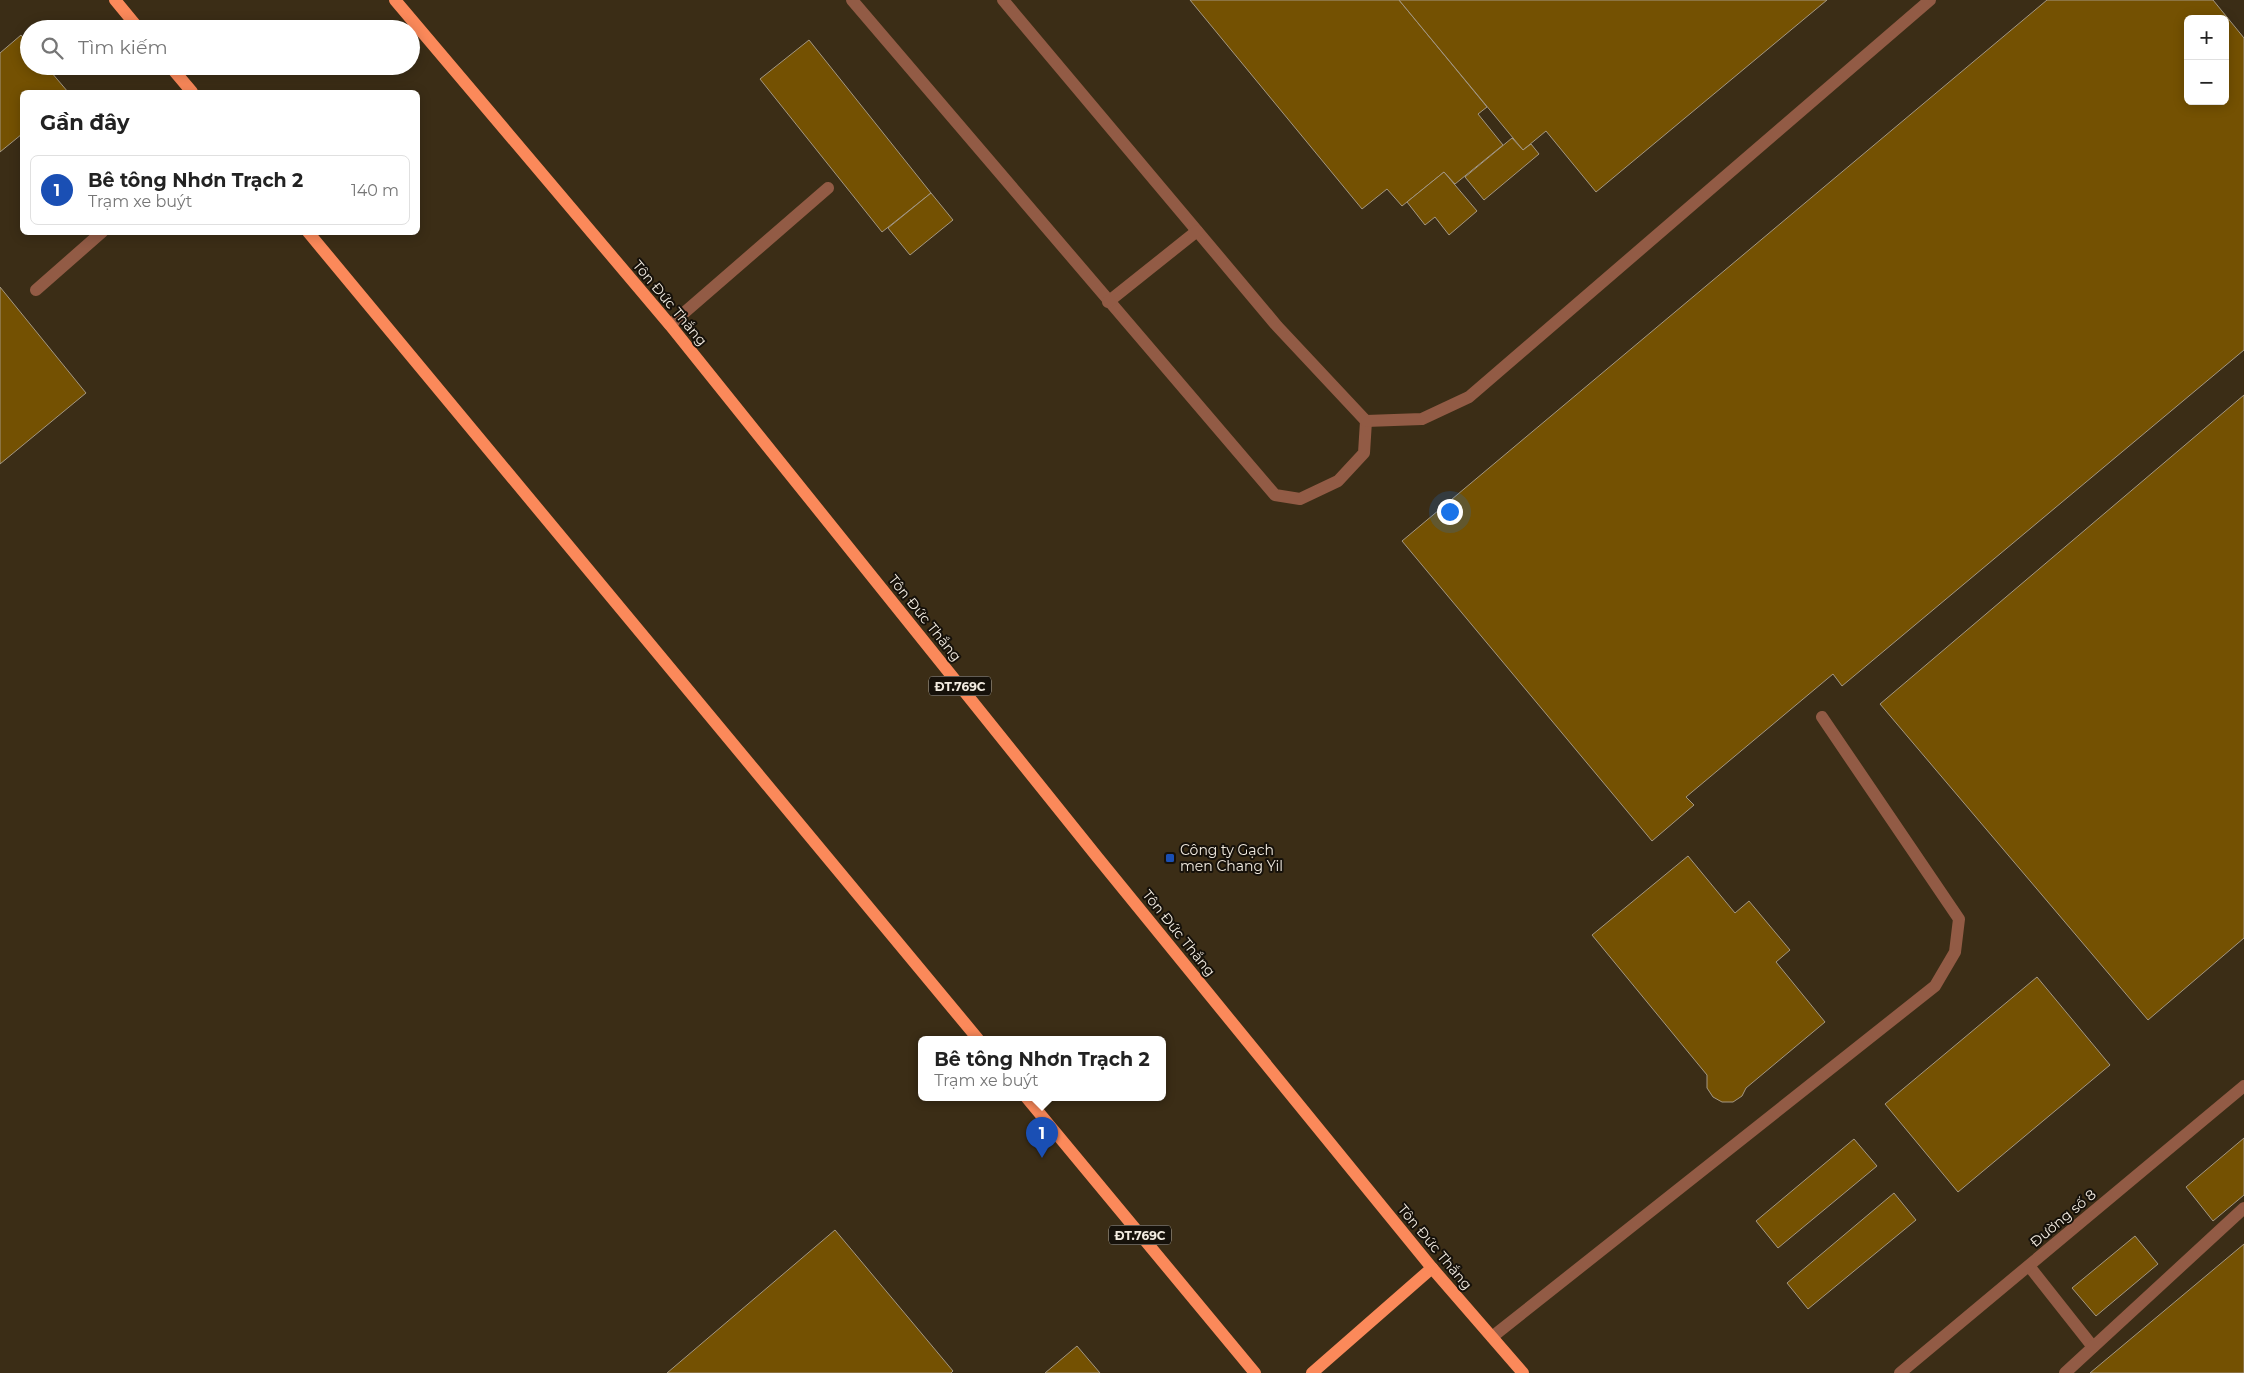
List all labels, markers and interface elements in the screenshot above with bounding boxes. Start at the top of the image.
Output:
map controls [2184,15,2229,105]
button: + [2184,15,2229,60]
search box [20,20,420,75]
icon: search [38,34,66,62]
text: Tìm kiếm [78,36,168,59]
button: − [2184,60,2229,105]
text: Gần đây [40,110,129,135]
text: Bê tông Nhơn Trạch 2 [88,169,303,192]
text: 1 [54,181,60,200]
text: 140 m [351,181,399,200]
text: Trạm xe buýt [88,192,192,211]
street label: Tôn Đức Thắng [629,256,711,350]
your location [1437,499,1463,525]
street label: Tôn Đức Thắng [885,571,965,665]
road number: ĐT.769C [929,676,991,696]
place label: Công ty Gạch men Chang Yil [1180,841,1283,875]
marker: Công ty Gạch men Chang Yil [1164,852,1176,864]
street label: Tôn Đức Thắng [1139,886,1219,980]
popup [918,1036,1166,1101]
text: Bê tông Nhơn Trạch 2 [934,1048,1150,1071]
text: Trạm xe buýt [934,1071,1039,1090]
pin: 1 [1026,1117,1058,1158]
street label: Đường số 8 [2026,1185,2100,1251]
street label: Tôn Đức Thắng [1394,1200,1476,1294]
road number: ĐT.769C [1109,1226,1171,1244]

